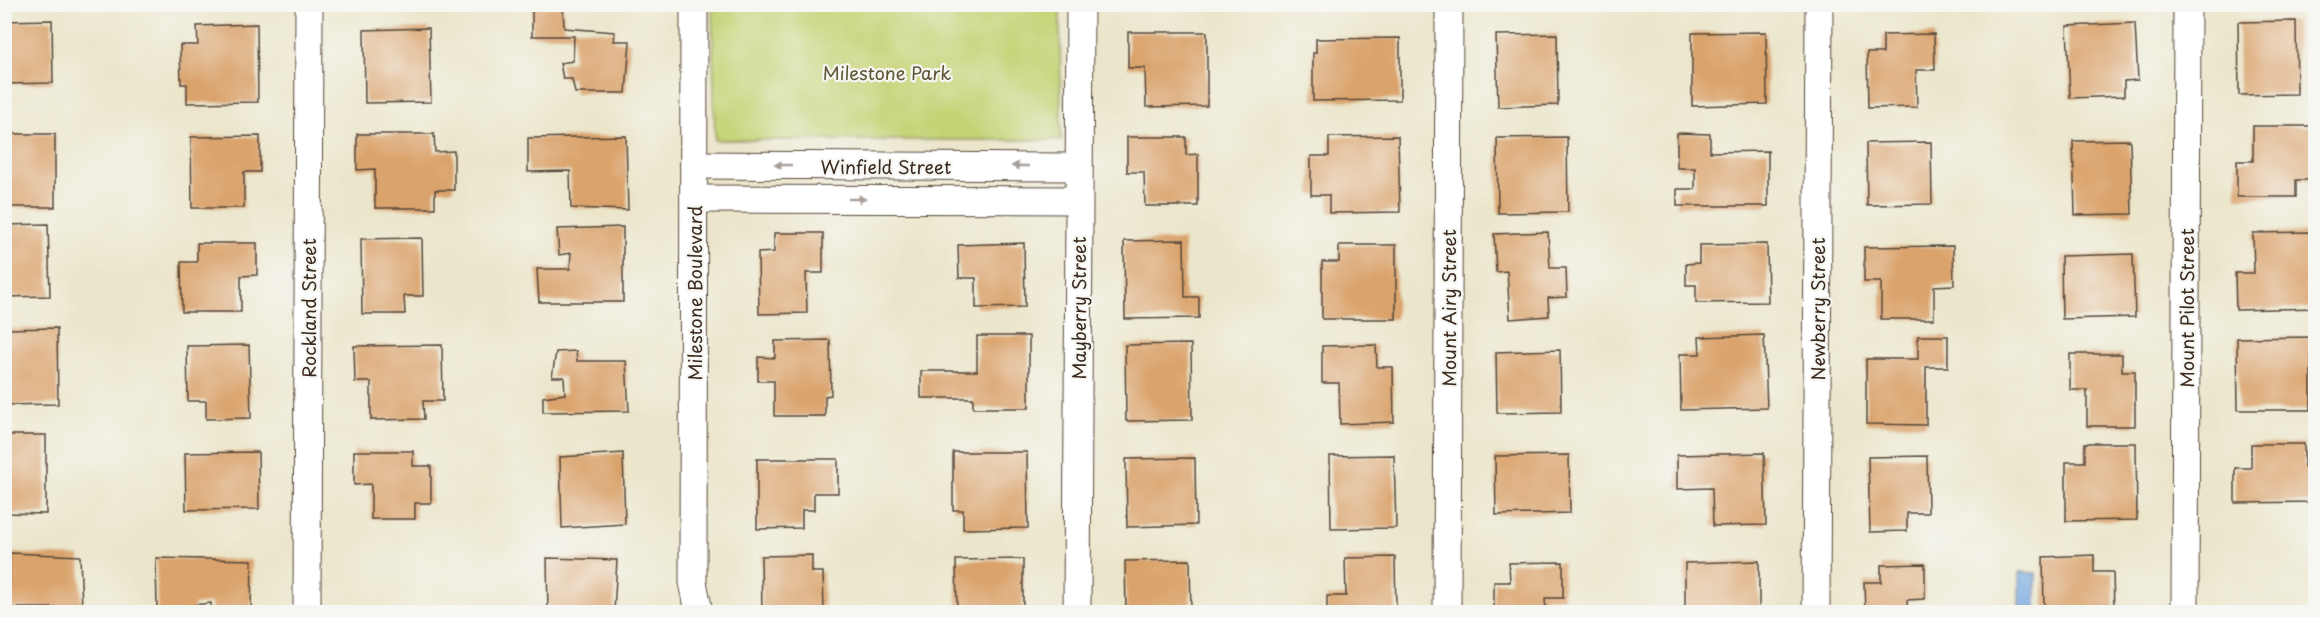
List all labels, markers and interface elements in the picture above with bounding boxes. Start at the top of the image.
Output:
park label: Milestone Park [823,59,951,86]
street label: Winfield Street [821,153,951,180]
one-way arrow [774,160,793,170]
one-way arrow [1011,161,1030,171]
one-way arrow [848,194,867,204]
street label: Milestone Boulevard [681,206,708,380]
street label: Mount Pilot Street [2173,228,2200,388]
street label: Mount Airy Street [1435,229,1462,387]
street label: Mayberry Street [1065,236,1092,380]
street label: Newberry Street [1804,237,1831,381]
street label: Rockland Street [295,238,322,378]

